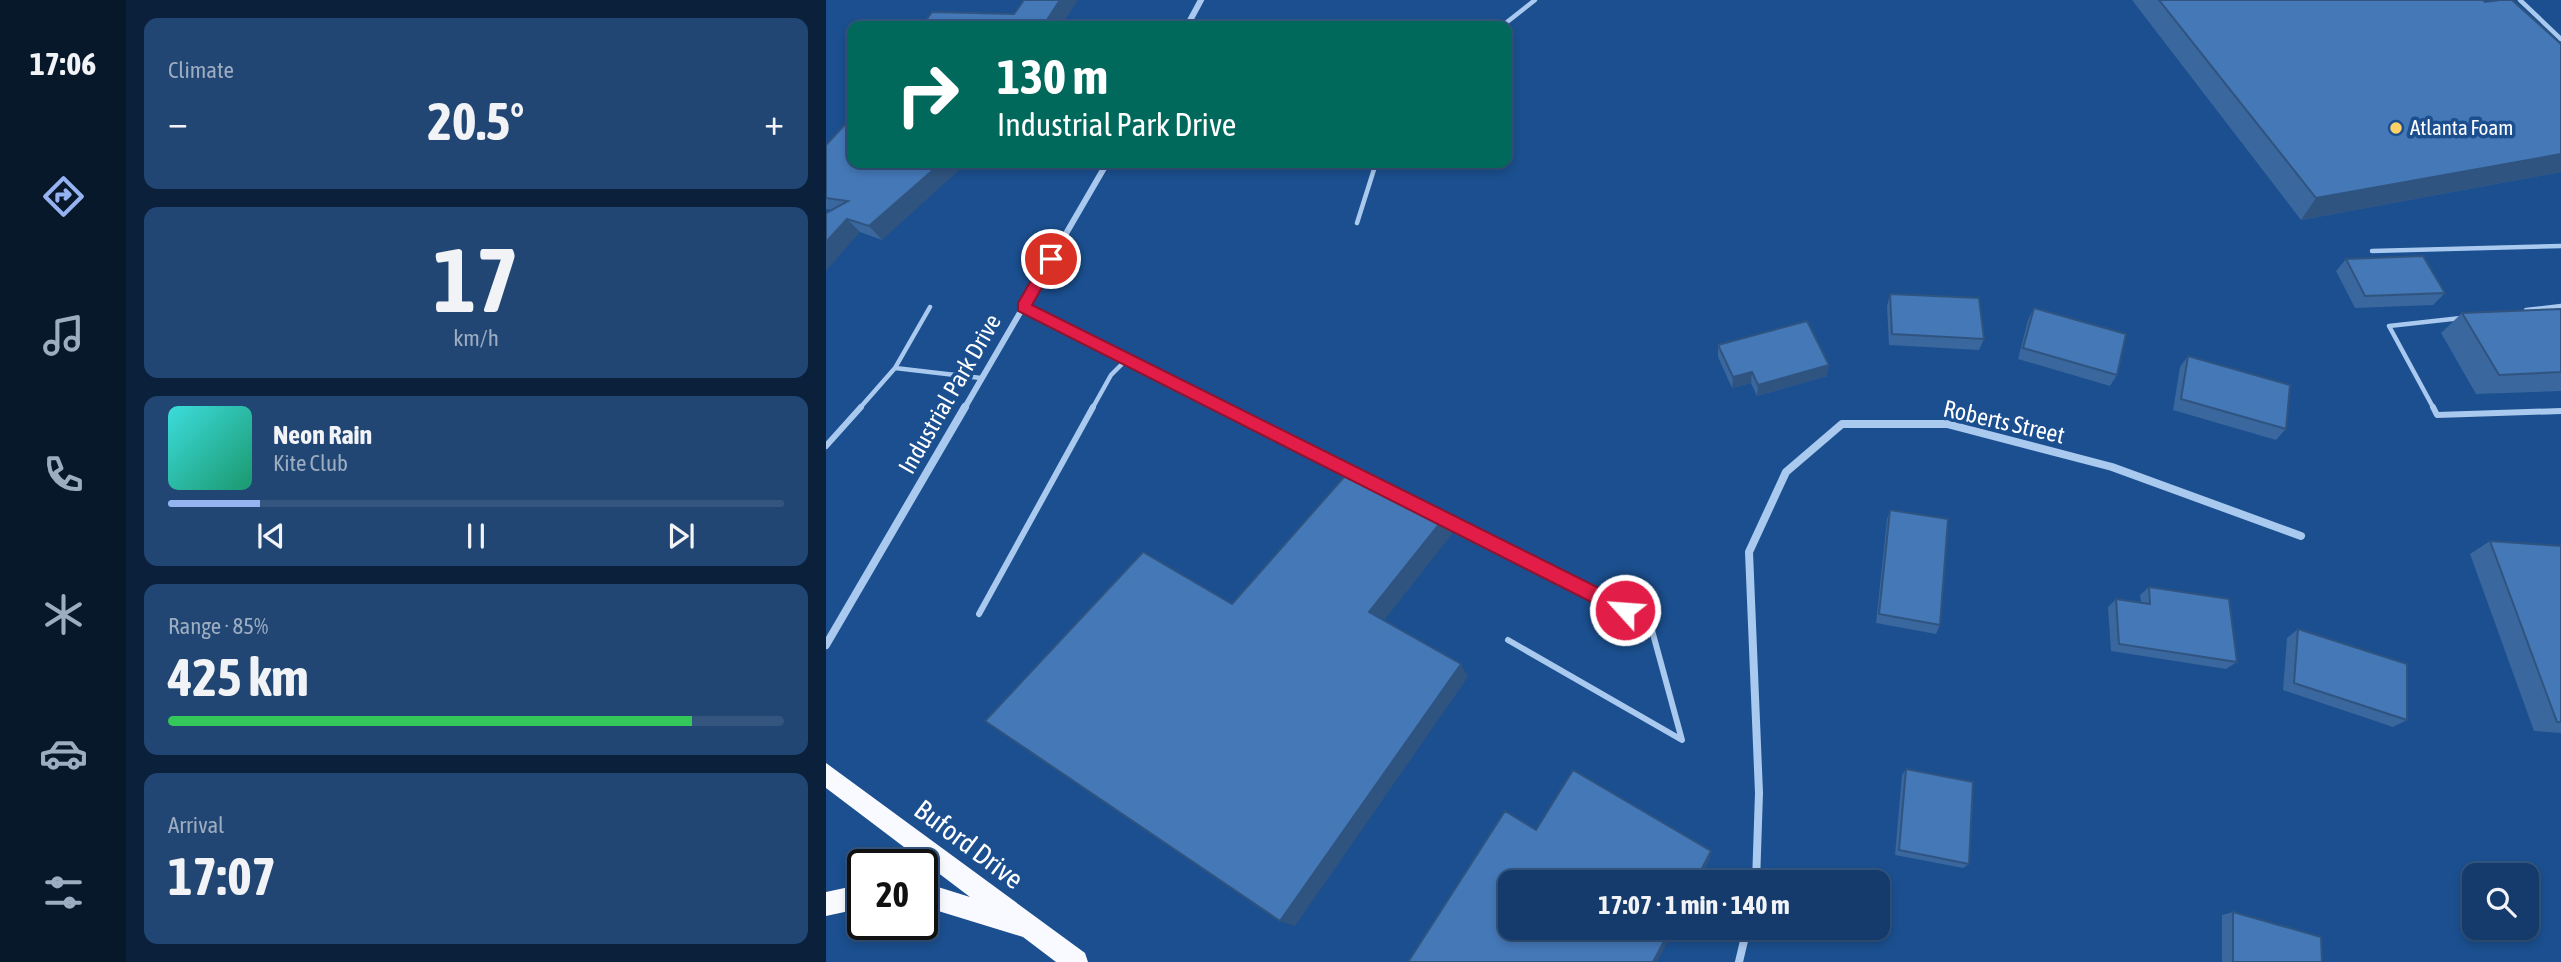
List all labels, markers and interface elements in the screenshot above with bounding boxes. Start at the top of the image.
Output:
text: 17:06 [30,45,96,82]
text: 130 m [997,48,1108,104]
icon: right [882,49,973,140]
text: Climate [168,57,234,83]
text: 20.5° [428,91,524,151]
text: − [168,100,188,143]
text: + [764,100,784,143]
text: Industrial Park Drive [997,106,1236,143]
place label: Atlanta Foam [2410,115,2513,139]
marker: Atlanta Foam [2388,120,2404,136]
icon: directions [39,172,88,221]
text: 17 [433,227,519,331]
pin [1021,229,1081,289]
icon: arrive [1032,240,1070,278]
street label: Industrial Park Drive [893,309,1006,478]
icon: music [39,311,88,360]
text: km/h [453,325,499,351]
street label: Roberts Street [1941,394,2068,449]
text: Neon Rain [273,420,372,450]
icon: phone [39,450,88,499]
text: Kite Club [273,450,348,476]
icon: previous [252,517,290,555]
icon: pause [457,517,495,555]
icon: next [662,517,700,555]
position arrow [1588,573,1662,647]
icon: climate [39,590,88,639]
text: Range · 85% [168,613,268,639]
text: 425 km [168,647,309,707]
icon: car [39,729,88,778]
street label: Buford Drive [908,793,1030,895]
text: Arrival [168,812,224,838]
text: 17:07 [168,846,276,906]
speed limit sign: 20 [847,849,938,940]
map controls [2462,863,2539,940]
button: search [2462,863,2539,940]
icon: filters [39,868,88,917]
text: 17:07 · 1 min · 140 m [1598,890,1790,920]

